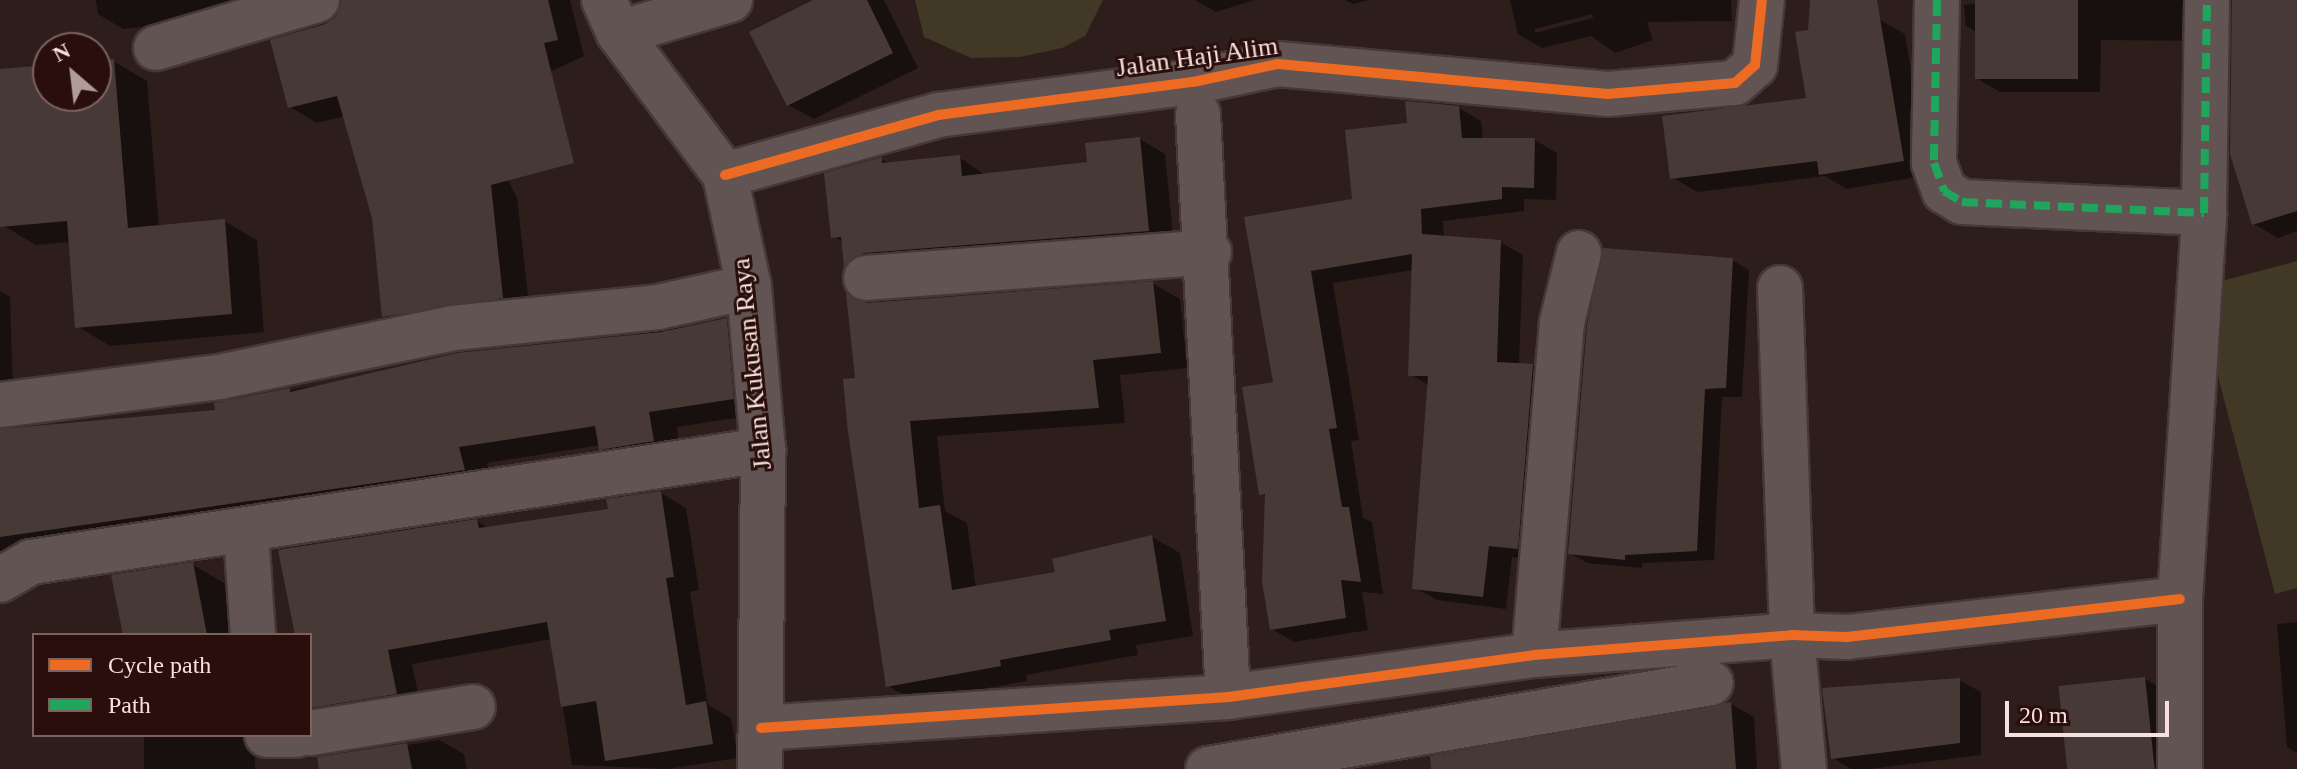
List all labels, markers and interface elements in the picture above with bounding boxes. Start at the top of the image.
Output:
street label: Jalan Haji Alim [1113,30,1281,84]
north arrow [32,32,112,112]
text: N [49,37,74,67]
street label: Jalan Kukusan Raya [725,257,779,471]
legend [32,633,312,737]
text: Cycle path [108,652,211,678]
scale bar [2009,685,2173,735]
text: Path [108,692,151,718]
text: 20 m [2019,702,2068,728]

